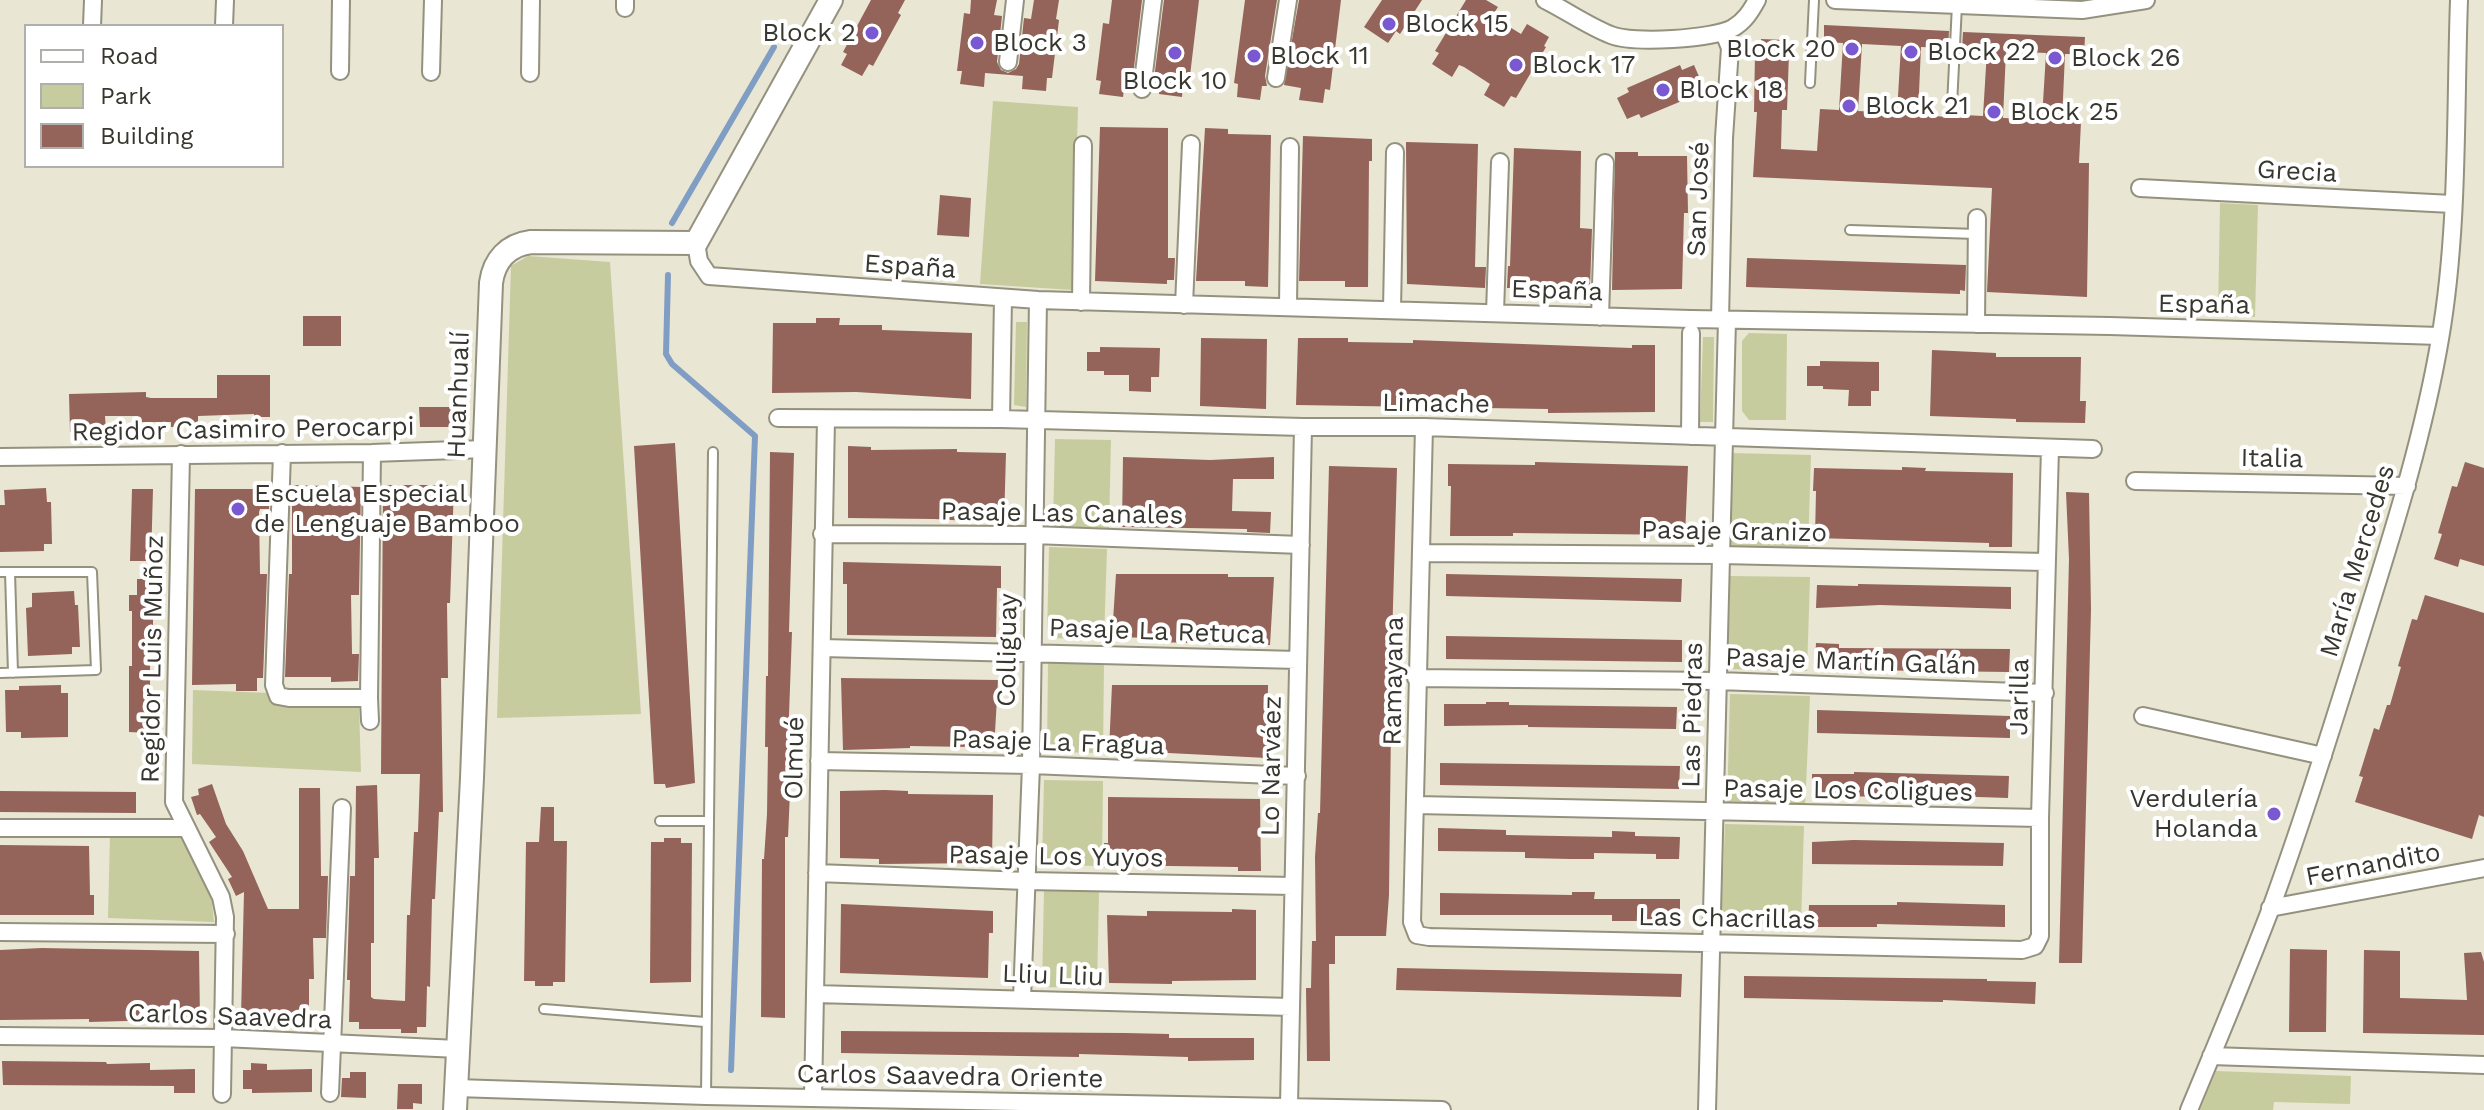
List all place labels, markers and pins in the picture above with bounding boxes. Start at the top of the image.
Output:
place label: Block 15 [1405,8,1509,40]
marker: Block 15 [1380,15,1398,33]
place label: Block 2 [762,17,856,49]
marker: Block 2 [863,24,881,42]
place label: Block 3 [993,27,1087,59]
place label: Block 20 [1726,33,1836,65]
marker: Block 3 [968,34,986,52]
place label: Block 22 [1927,36,2036,68]
place label: Block 11 [1270,40,1369,72]
marker: Block 20 [1843,40,1861,58]
place label: Block 26 [2071,42,2181,74]
marker: Block 22 [1902,43,1920,61]
marker: Block 10 [1166,44,1184,62]
marker: Block 11 [1245,47,1263,65]
place label: Block 17 [1532,49,1635,81]
marker: Block 26 [2046,49,2064,67]
marker: Block 17 [1507,56,1525,74]
place label: Block 10 [1122,65,1228,97]
place label: Block 18 [1679,74,1784,106]
marker: Block 18 [1654,81,1672,99]
place label: Block 21 [1865,90,1969,122]
place label: Block 25 [2010,96,2119,128]
marker: Block 21 [1840,97,1858,115]
marker: Block 25 [1985,103,2003,121]
place label: Escuela Especial de Lenguaje Bamboo [254,478,520,540]
marker: Escuela Especial de Lenguaje Bamboo [229,500,247,518]
place label: Verdulería Holanda [2130,783,2258,844]
marker: Verdulería Holanda [2265,805,2283,823]

